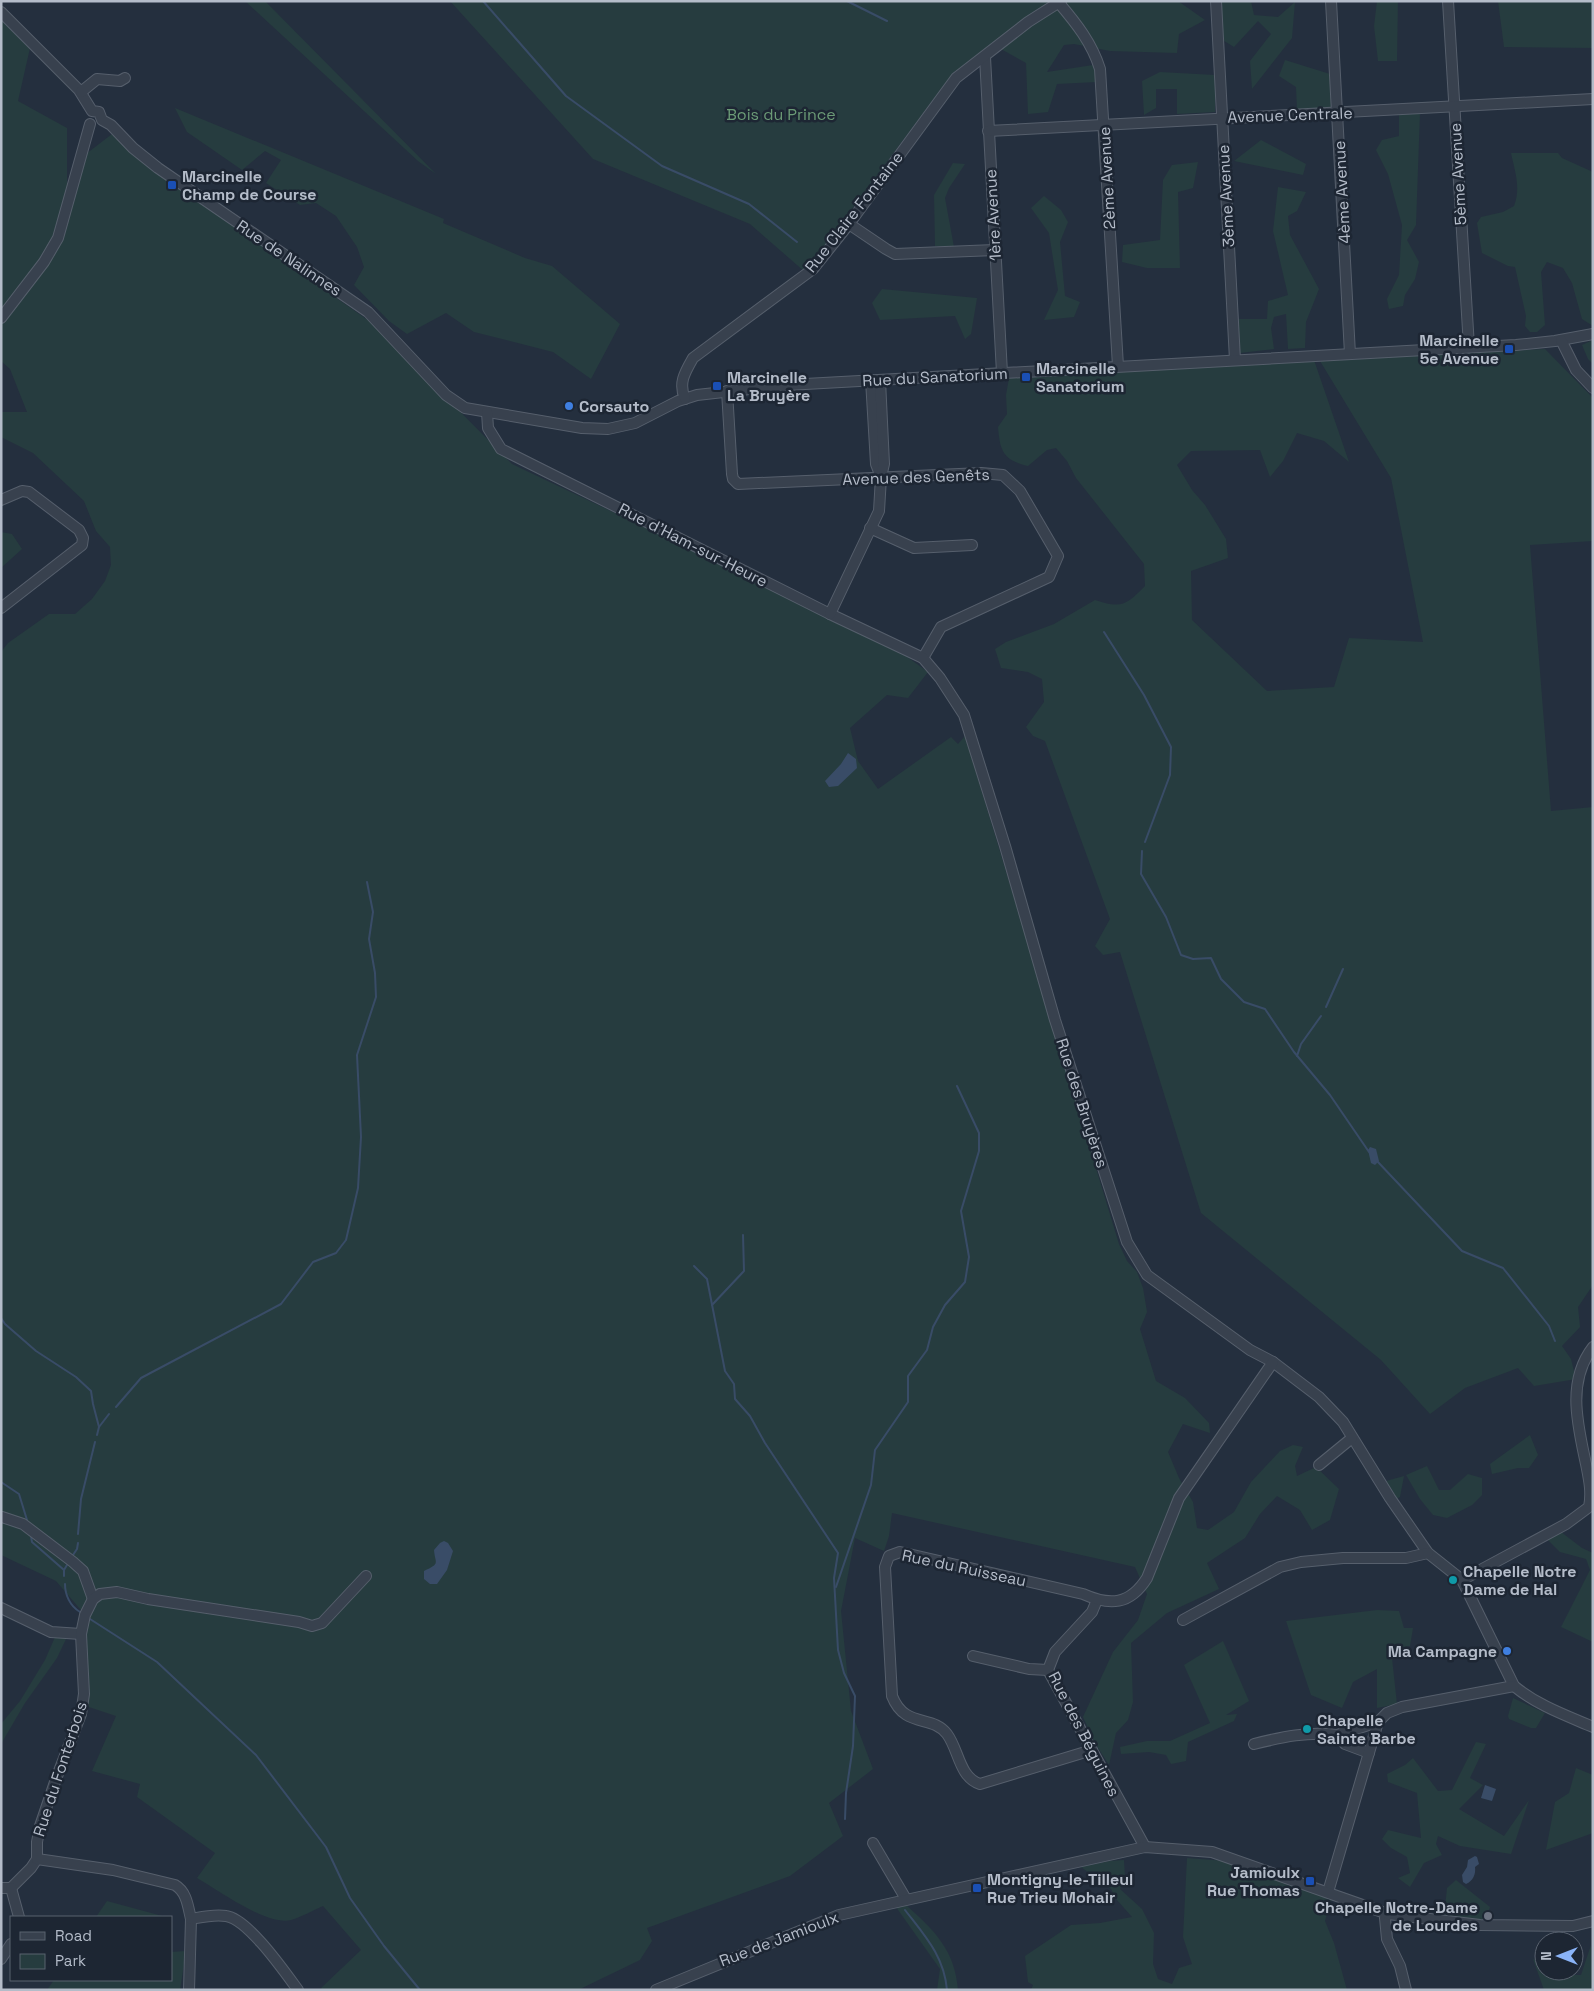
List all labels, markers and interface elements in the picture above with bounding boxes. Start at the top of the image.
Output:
street label: Avenue Centrale [1227,102,1353,128]
park label: Bois du Prince [726,104,836,125]
street label: 5ème Avenue [1445,122,1471,226]
street label: 2ème Avenue [1094,126,1120,230]
street label: 4ème Avenue [1329,140,1355,244]
street label: 3ème Avenue [1213,144,1239,248]
street label: Rue Claire Fontaine [800,147,908,277]
place label: Marcinelle Champ de Course [182,166,317,205]
street label: 1ère Avenue [980,169,1006,261]
marker: Marcinelle Champ de Course [166,179,178,191]
street label: Rue de Nalinnes [232,215,346,301]
place label: Marcinelle 5e Avenue [1419,330,1499,369]
marker: Marcinelle 5e Avenue [1503,343,1515,355]
place label: Marcinelle Sanatorium [1036,358,1124,397]
street label: Rue du Sanatorium [862,363,1008,391]
place label: Marcinelle La Bruyère [727,367,810,406]
marker: Marcinelle Sanatorium [1020,371,1032,383]
marker: Marcinelle La Bruyère [711,380,723,392]
place label: Corsauto [579,396,649,417]
marker: Corsauto [563,400,575,412]
street label: Avenue des Genêts [842,464,990,490]
street label: Rue d'Ham-sur-Heure [615,498,771,592]
street label: Rue des Bruyères [1051,1036,1113,1170]
street label: Rue du Ruisseau [900,1545,1028,1591]
place label: Chapelle Notre Dame de Hal [1463,1561,1577,1600]
marker: Chapelle Notre Dame de Hal [1447,1574,1459,1586]
place label: Ma Campagne [1388,1641,1497,1662]
marker: Ma Campagne [1501,1645,1513,1657]
street label: Rue des Béguines [1043,1668,1125,1800]
street label: Rue du Fonterbois [28,1699,92,1839]
place label: Chapelle Sainte Barbe [1317,1710,1416,1749]
marker: Chapelle Sainte Barbe [1301,1723,1313,1735]
place label: Jamioulx Rue Thomas [1207,1862,1301,1901]
place label: Montigny-le-Tilleul Rue Trieu Mohair [987,1869,1133,1908]
marker: Jamioulx Rue Thomas [1304,1875,1316,1887]
marker: Montigny-le-Tilleul Rue Trieu Mohair [971,1882,983,1894]
place label: Chapelle Notre-Dame de Lourdes [1315,1897,1478,1936]
street label: Rue de Jamioulx [716,1907,842,1971]
marker: Chapelle Notre-Dame de Lourdes [1482,1910,1494,1922]
legend [10,1916,172,1981]
text: Road [55,1926,92,1945]
north arrow [1534,1931,1584,1981]
text: Park [55,1951,86,1970]
text: N [1537,1951,1555,1961]

